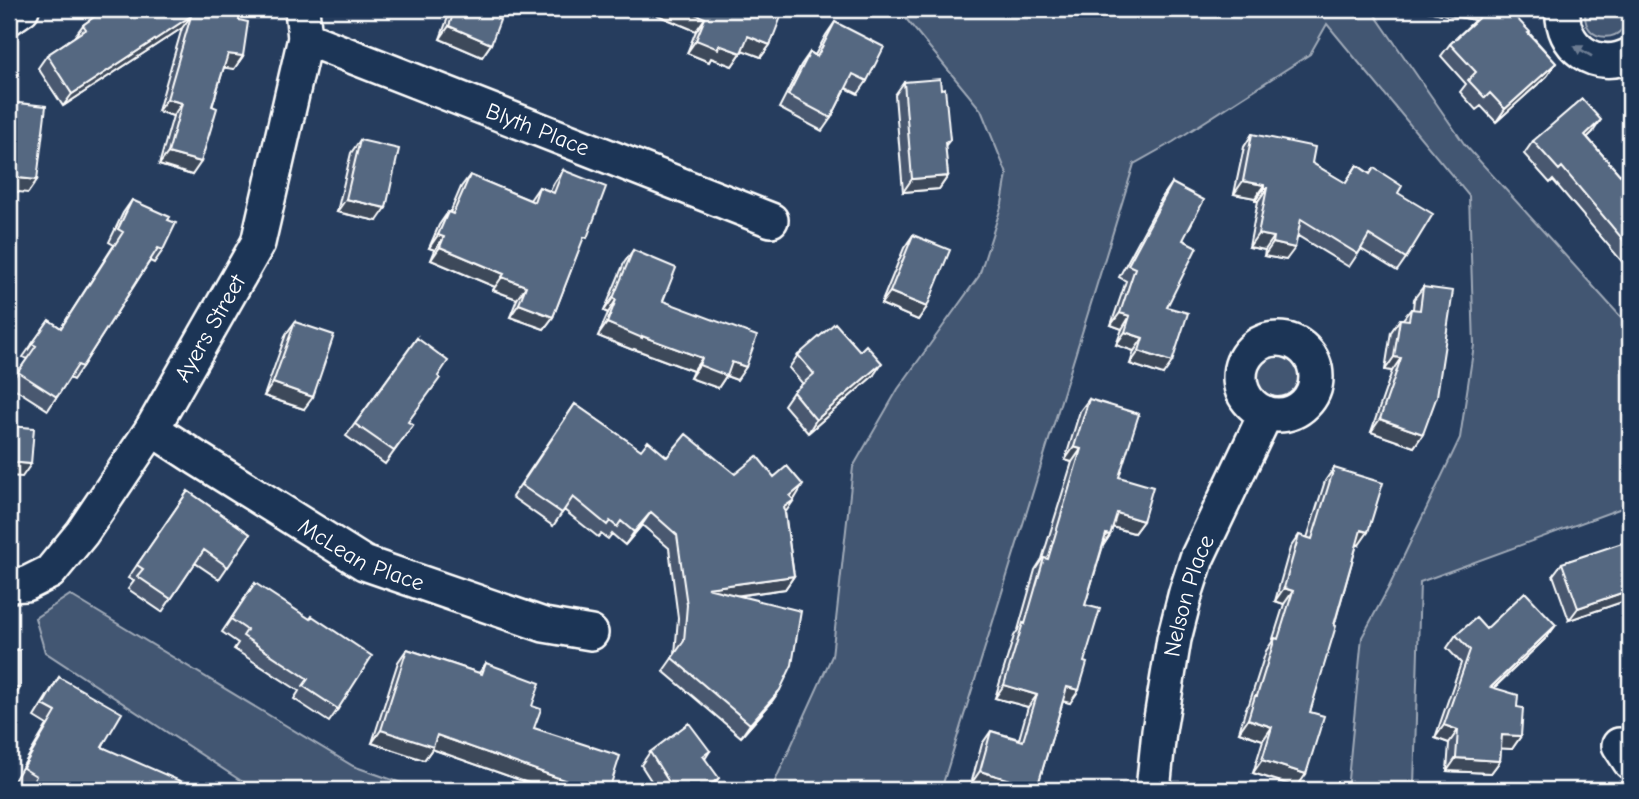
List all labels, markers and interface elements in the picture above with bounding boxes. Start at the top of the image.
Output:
one-way arrow [1573,45,1593,58]
street label: Blyth Place [482,97,593,162]
street label: Ayers Street [169,269,252,387]
street label: McLean Place [293,512,428,597]
street label: Nelson Place [1158,530,1220,659]

